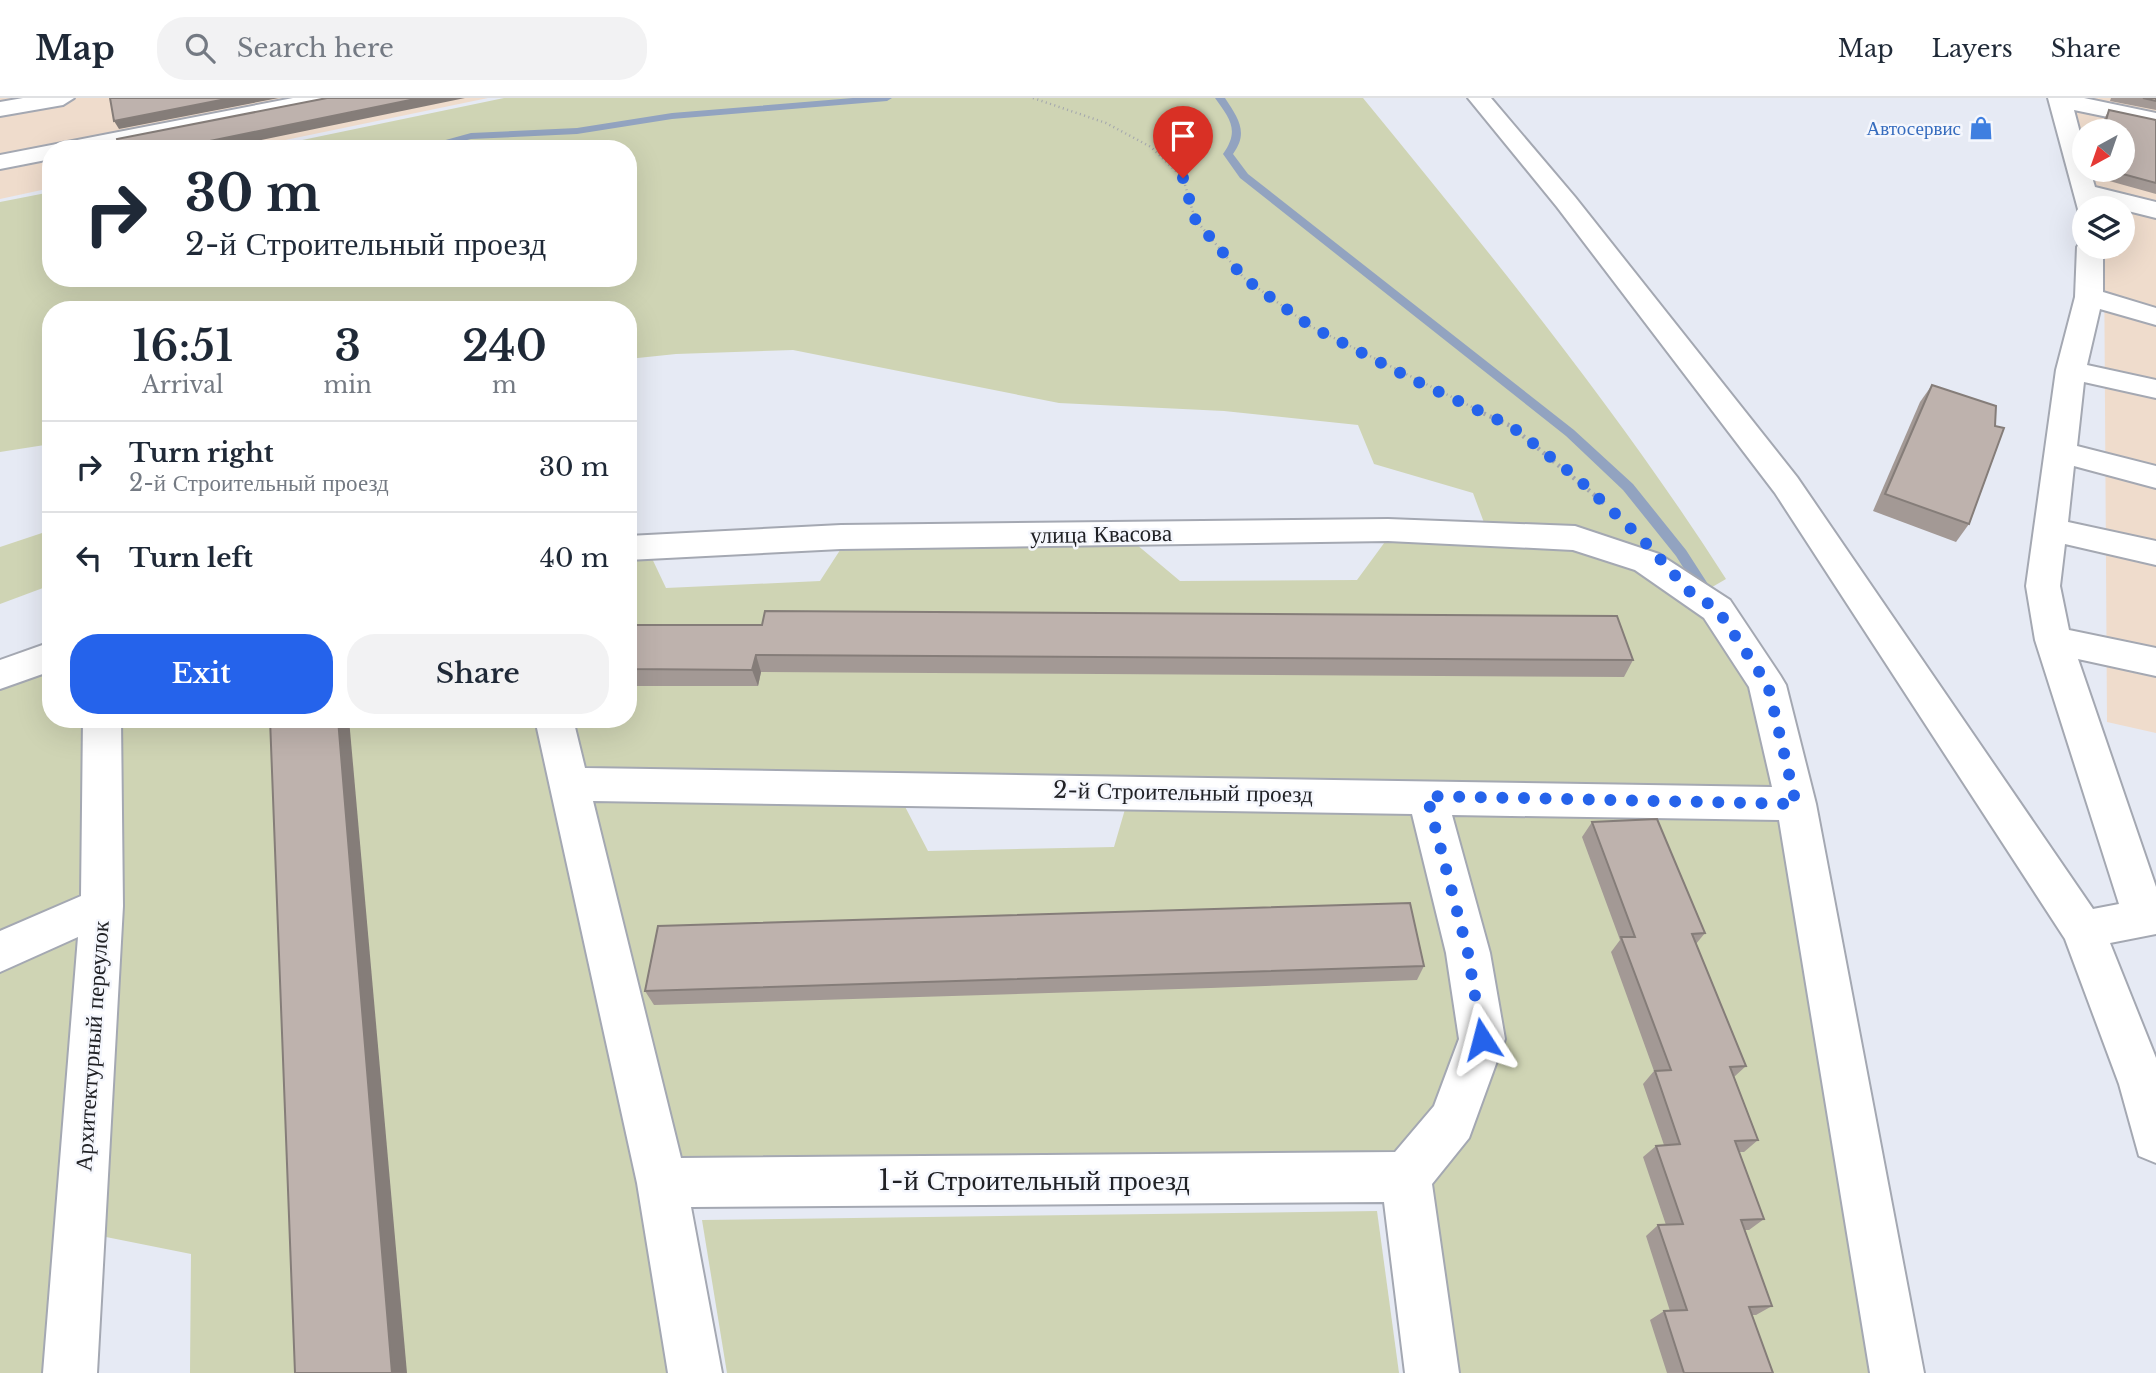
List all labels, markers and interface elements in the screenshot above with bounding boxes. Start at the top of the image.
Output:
search box [157,17,647,80]
text: Map [35,28,115,69]
icon: search [181,29,219,67]
text: Search here [237,32,394,64]
text: Map [1838,34,1894,63]
text: Layers [1932,34,2013,63]
text: Share [2051,34,2121,63]
pin [1153,106,1213,178]
shop icon: Автосервис [1967,114,1995,142]
icon: arrive [1164,117,1202,155]
place label: Автосервис [1867,117,1961,140]
north arrow [2072,119,2135,182]
map controls [2072,119,2135,259]
text: 30 m [185,163,320,224]
icon: right [70,168,161,259]
button: layers [2072,196,2135,259]
text: 2-й Строительный проезд [185,224,546,264]
text: 16:51 [132,320,233,372]
text: 3 [334,320,361,372]
text: 240 [462,320,547,372]
text: Arrival [142,371,223,399]
text: min [324,371,372,399]
text: m [492,371,517,399]
text: Turn right [129,437,274,469]
icon: right [70,448,108,486]
text: 30 m [539,451,609,483]
text: 2-й Строительный проезд [129,469,389,497]
street label: улица Квасова [1030,519,1172,549]
icon: left [70,539,108,577]
text: Turn left [129,542,253,574]
text: 40 m [540,542,609,574]
button: Exit [70,634,333,714]
button: Share [347,634,609,714]
street label: 2-й Строительный проезд [1053,776,1313,808]
street label: Архитектурный переулок [69,919,115,1172]
position arrow [1445,1002,1519,1076]
street label: 1-й Строительный проезд [878,1163,1190,1198]

